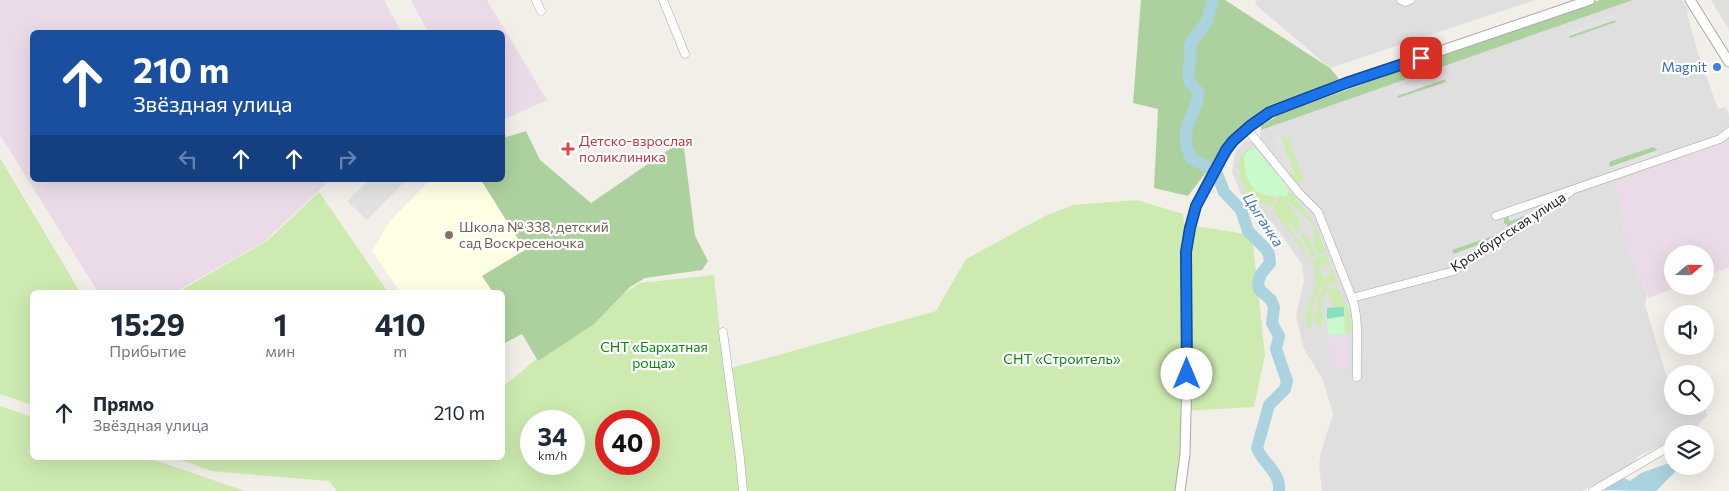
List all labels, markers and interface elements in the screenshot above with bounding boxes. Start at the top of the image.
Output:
pin [1400,37,1442,79]
icon: arrive [1407,44,1435,72]
text: 210 m [133,47,229,90]
icon: ahead [50,50,115,115]
place label: Magnit [1661,58,1707,75]
marker: Magnit [1711,61,1723,73]
text: Звёздная улица [133,90,292,117]
place label: Детско-взрослая поликлиника [579,132,693,165]
marker: Детско-взрослая поликлиника [561,142,575,156]
icon: left [174,145,202,173]
icon: ahead [227,145,255,173]
icon: ahead [280,145,308,173]
icon: right [333,145,361,173]
street label: Кронбургская улица [1447,188,1568,275]
water label: Цыганка [1240,189,1288,250]
place label: Школа № 338, детский сад Воскресеночка [459,218,609,251]
marker: Школа № 338, детский сад Воскресеночка [443,229,455,241]
north arrow [1664,245,1714,295]
map controls [1664,245,1714,475]
text: 15:29 [111,305,185,342]
text: 1 [274,305,287,342]
text: 410 [375,305,426,342]
button: sound [1664,305,1714,355]
park label: СНТ «Бархатная роща» [600,338,708,371]
text: Прибытие [109,341,186,360]
text: мин [266,341,295,360]
text: m [393,341,407,360]
position arrow [1160,347,1212,399]
park label: СНТ «Строитель» [1003,350,1121,367]
button: search [1664,365,1714,415]
text: Прямо [93,392,154,415]
icon: ahead [50,399,78,427]
text: 210 m [434,401,485,424]
speed limit sign: 40 [595,410,660,475]
text: Звёздная улица [93,415,209,434]
text: 34 [538,421,567,451]
button: layers [1664,425,1714,475]
text: km/h [538,448,567,462]

